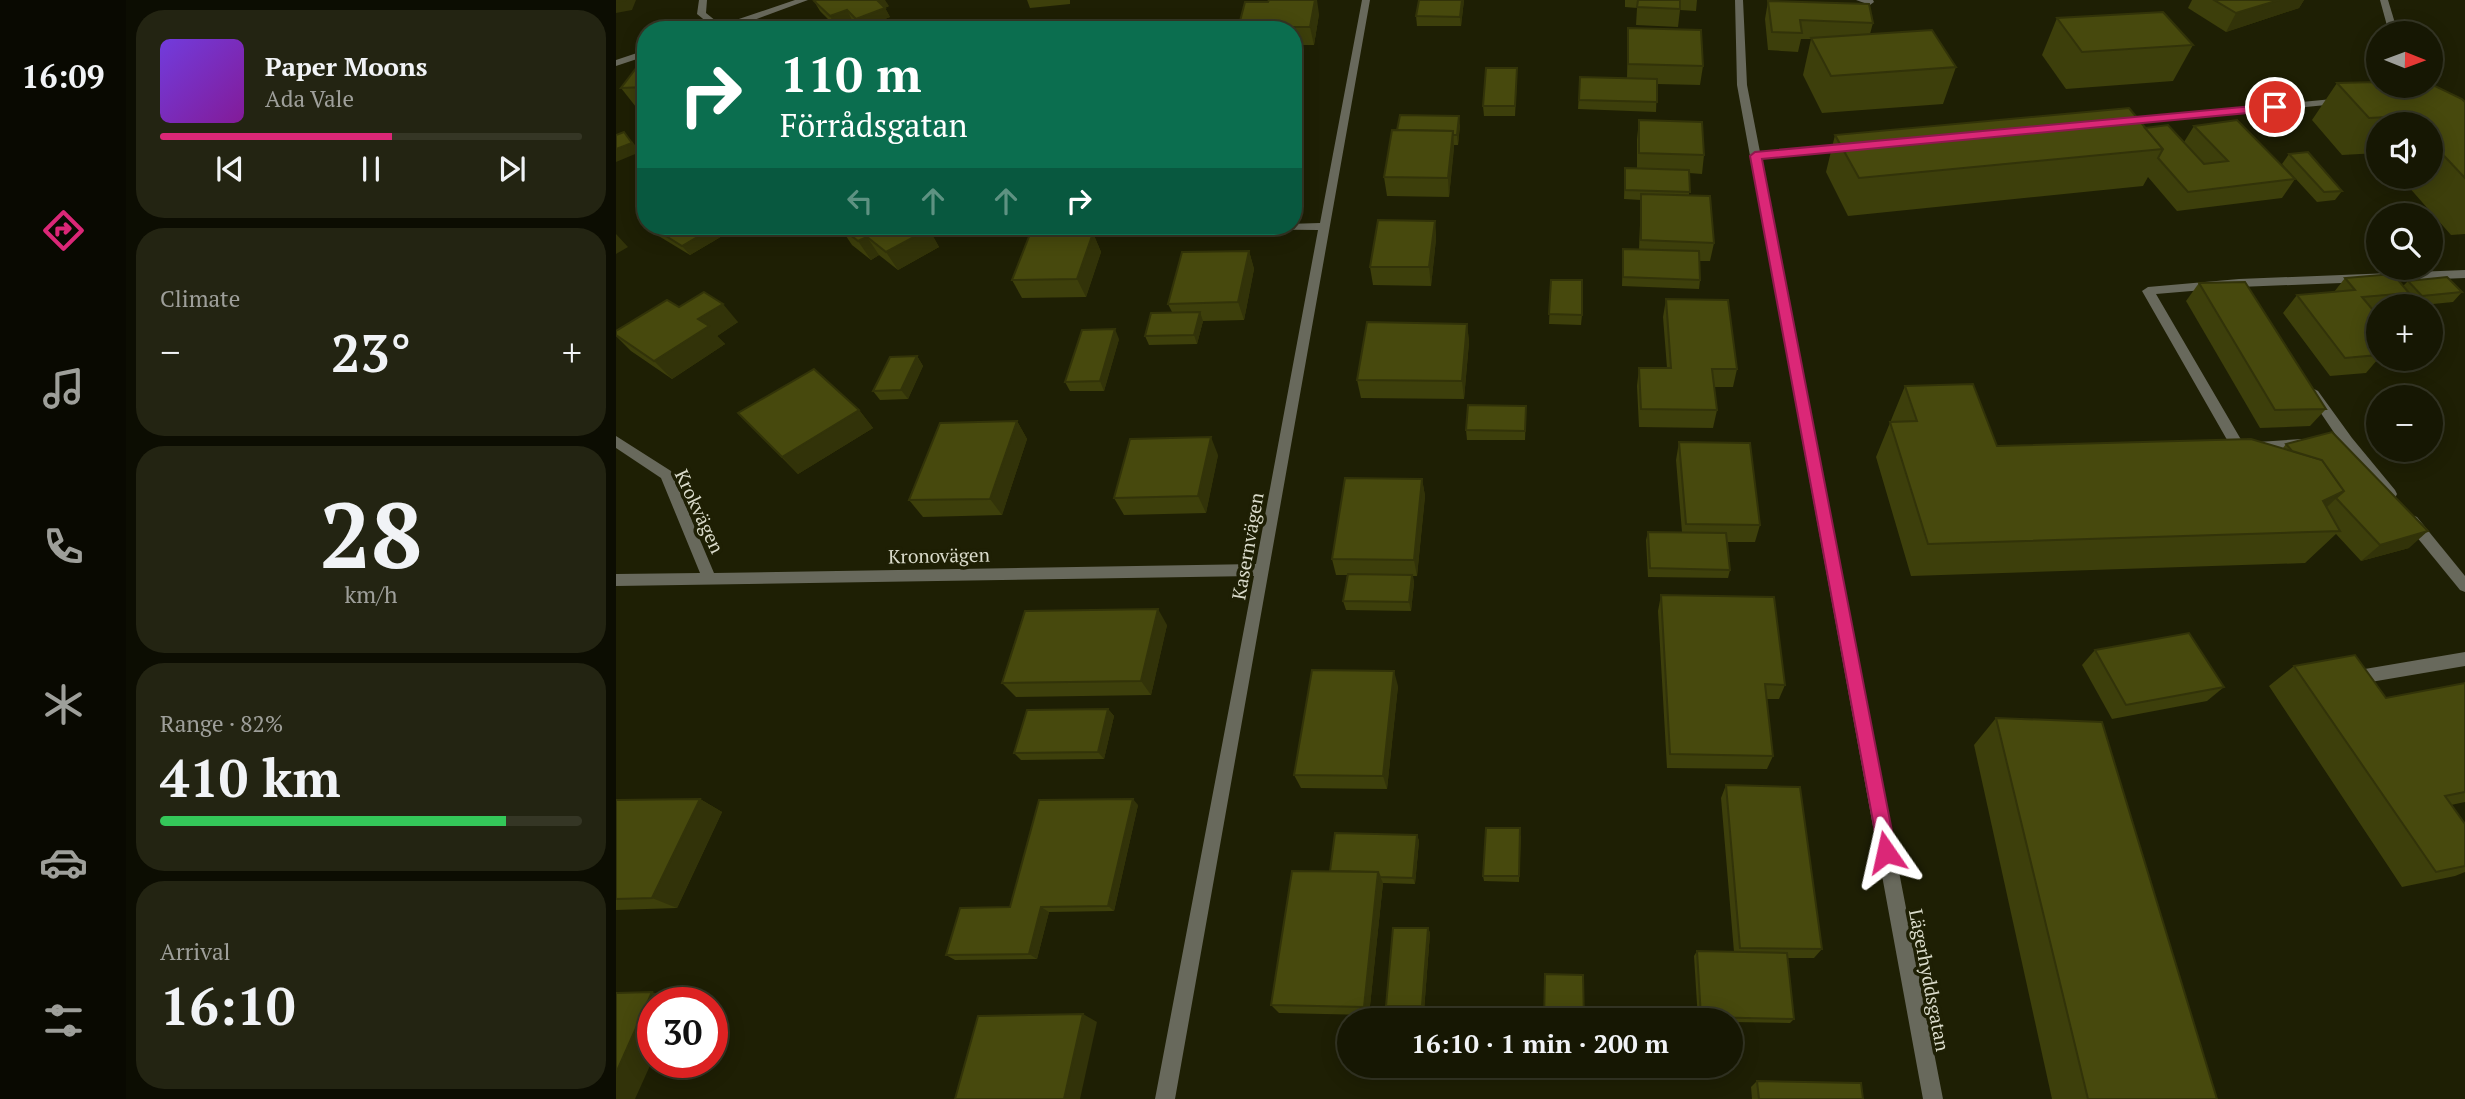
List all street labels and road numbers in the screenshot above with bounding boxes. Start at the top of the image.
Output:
street label: Krokvägen [670,465,730,557]
street label: Kasernvägen [1225,490,1269,602]
street label: Kronovägen [888,542,990,568]
street label: Lägerhyddsgatan [1904,907,1956,1053]

